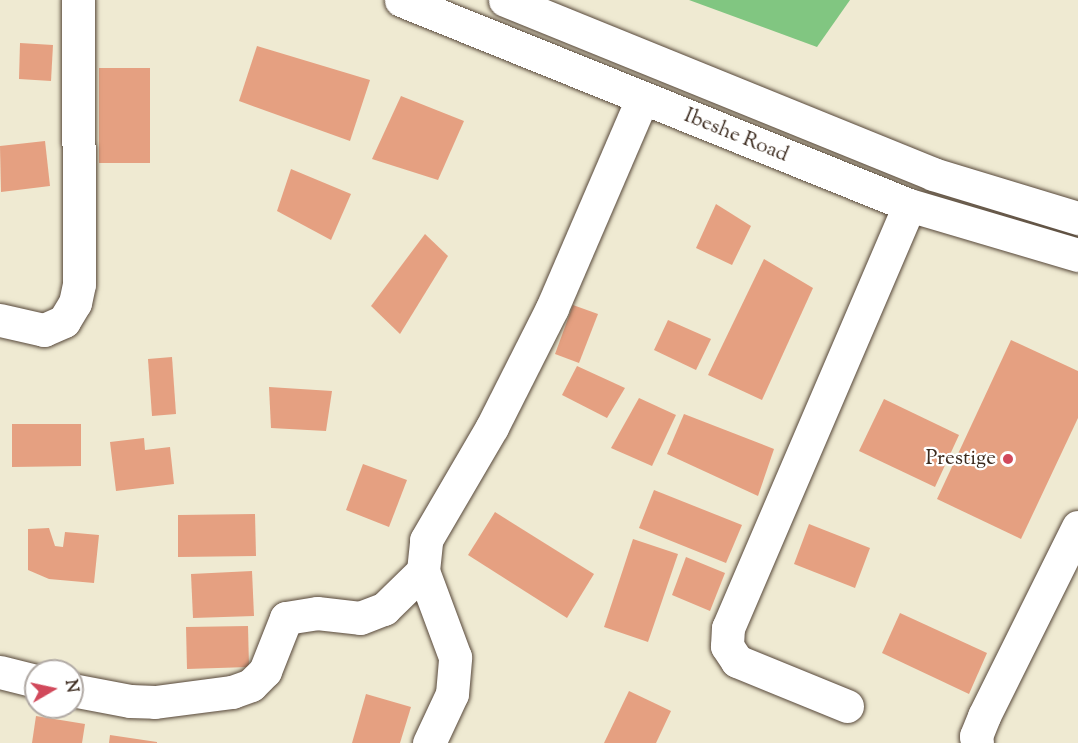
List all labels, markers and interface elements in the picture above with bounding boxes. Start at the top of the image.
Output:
street label: Ibeshe Road [680,104,792,168]
place label: Prestige [926,446,996,472]
marker: Prestige [1001,452,1015,466]
north arrow [24,659,84,719]
text: N [58,678,83,695]

